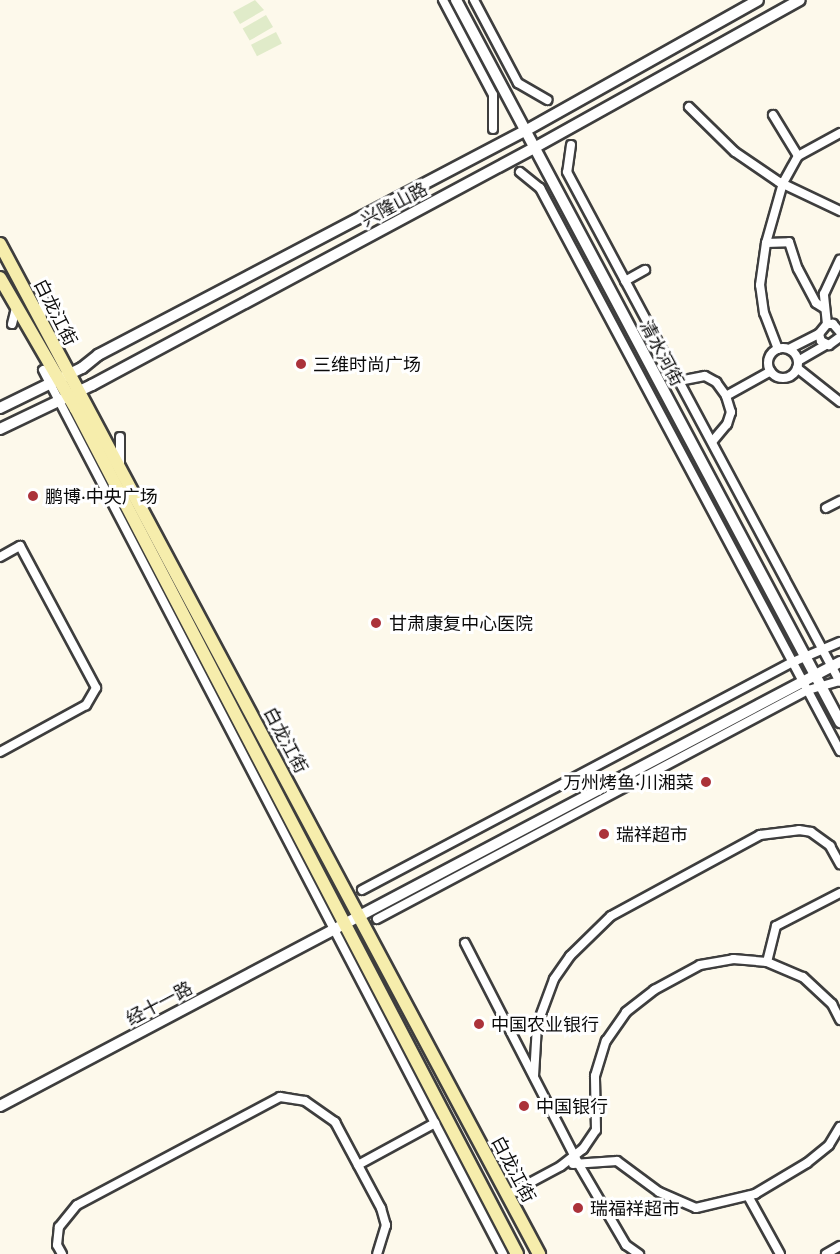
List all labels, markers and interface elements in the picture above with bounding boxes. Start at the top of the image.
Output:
street label: 兴隆山路 [357,178,431,230]
street label: 白龙江街 [30,275,82,349]
street label: 清水河街 [636,316,688,390]
place label: 三维时尚广场 [313,353,421,375]
marker: 三维时尚广场 [294,357,308,371]
place label: 鹏博·中央广场 [45,485,158,507]
marker: 鹏博·中央广场 [26,489,40,503]
place label: 甘肃康复中心医院 [389,612,533,634]
marker: 甘肃康复中心医院 [367,614,385,632]
street label: 白龙江街 [260,703,312,777]
place label: 万州烤鱼·川湘菜 [563,771,694,793]
marker: 万州烤鱼·川湘菜 [699,775,713,789]
place label: 瑞祥超市 [616,823,688,845]
marker: 瑞祥超市 [597,827,611,841]
street label: 经十一路 [122,977,196,1029]
place label: 中国农业银行 [491,1013,599,1035]
marker: 中国农业银行 [472,1017,486,1031]
place label: 中国银行 [536,1095,608,1117]
marker: 中国银行 [517,1099,531,1113]
street label: 白龙江街 [488,1132,540,1206]
place label: 瑞福祥超市 [590,1197,680,1219]
marker: 瑞福祥超市 [571,1201,585,1215]

